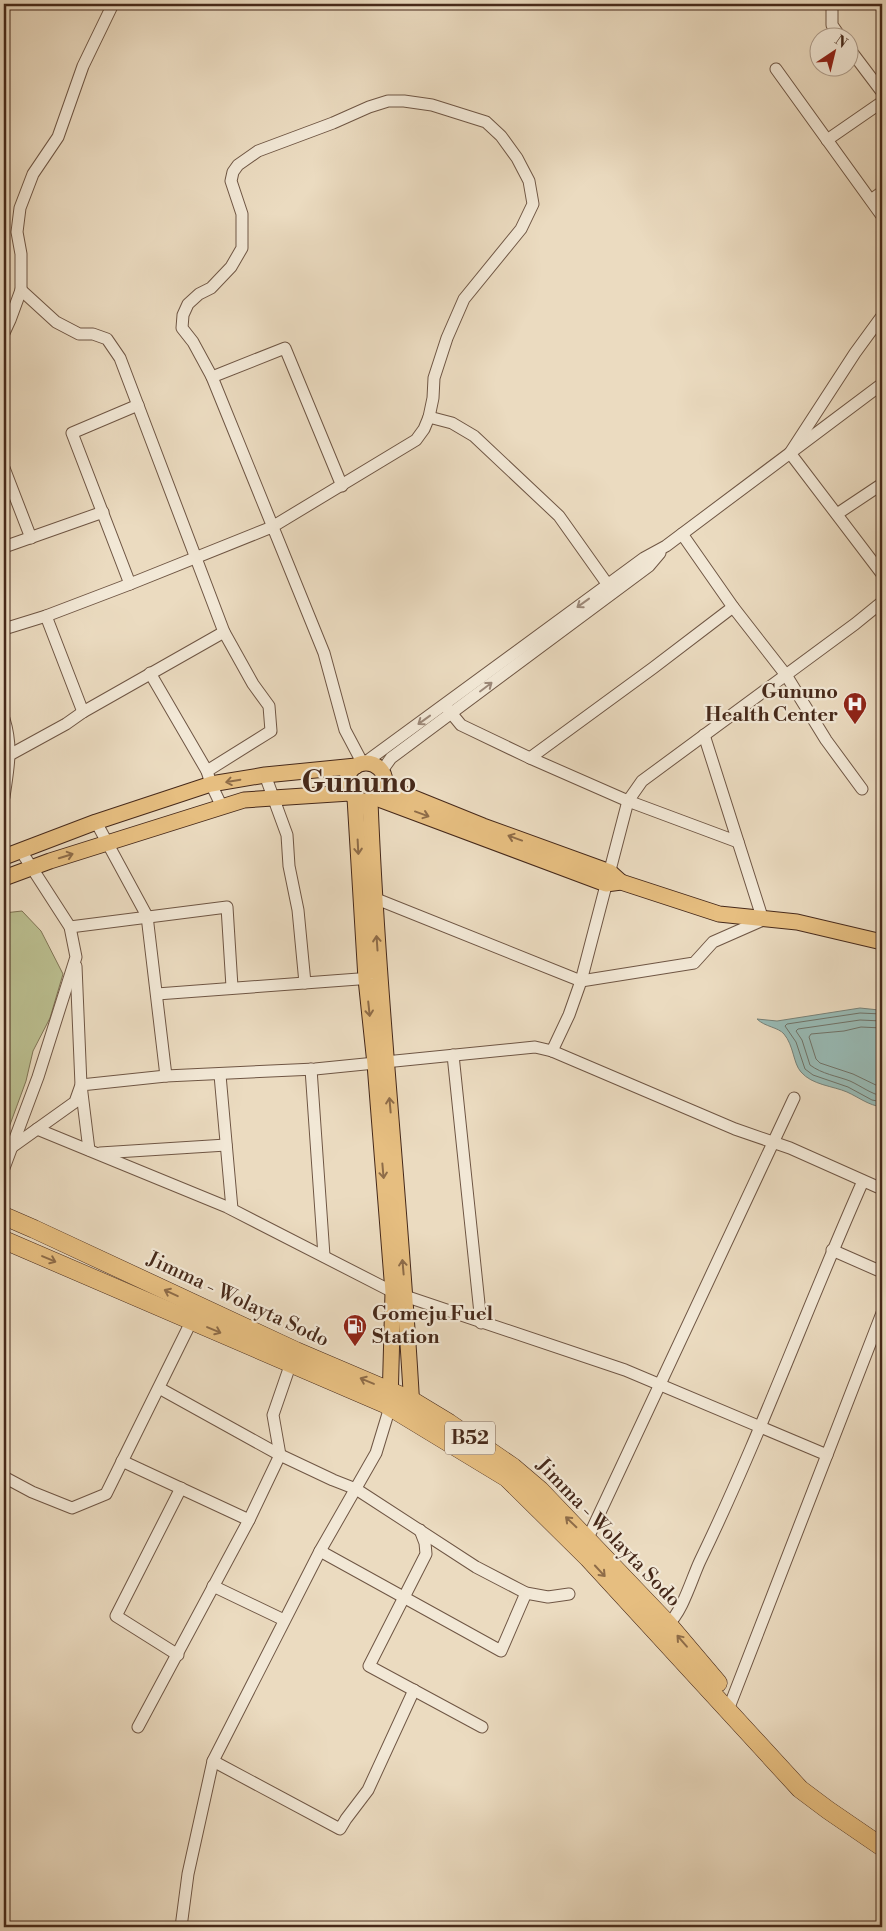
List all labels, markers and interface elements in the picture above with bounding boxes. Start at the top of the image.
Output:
north arrow [808,28,858,78]
text: N [831,32,851,53]
one-way arrow [576,598,590,608]
place label: Gununo Health Center [705,680,838,728]
one-way arrow [479,682,493,692]
hospital icon: Gununo Health Center [842,691,868,725]
one-way arrow [417,715,431,725]
district label: Gununo [302,764,417,802]
one-way arrow [225,776,241,786]
one-way arrow [414,810,429,819]
one-way arrow [507,833,523,842]
one-way arrow [353,839,363,855]
one-way arrow [58,850,74,860]
one-way arrow [372,936,382,952]
one-way arrow [364,1001,374,1017]
one-way arrow [385,1098,394,1114]
one-way arrow [378,1162,388,1178]
street label: Jimma - Wolayta Sodo [142,1246,333,1353]
one-way arrow [41,1255,56,1264]
one-way arrow [398,1260,408,1276]
one-way arrow [164,1288,179,1298]
place label: Gomeju Fuel Station [372,1302,494,1350]
fuel station icon: Gomeju Fuel Station [342,1313,368,1347]
one-way arrow [206,1326,221,1336]
one-way arrow [360,1376,375,1386]
road number: B52 [445,1422,495,1455]
street label: Jimma - Wolayta Sodo [530,1452,686,1613]
one-way arrow [565,1516,577,1528]
one-way arrow [594,1564,605,1577]
one-way arrow [676,1634,688,1647]

